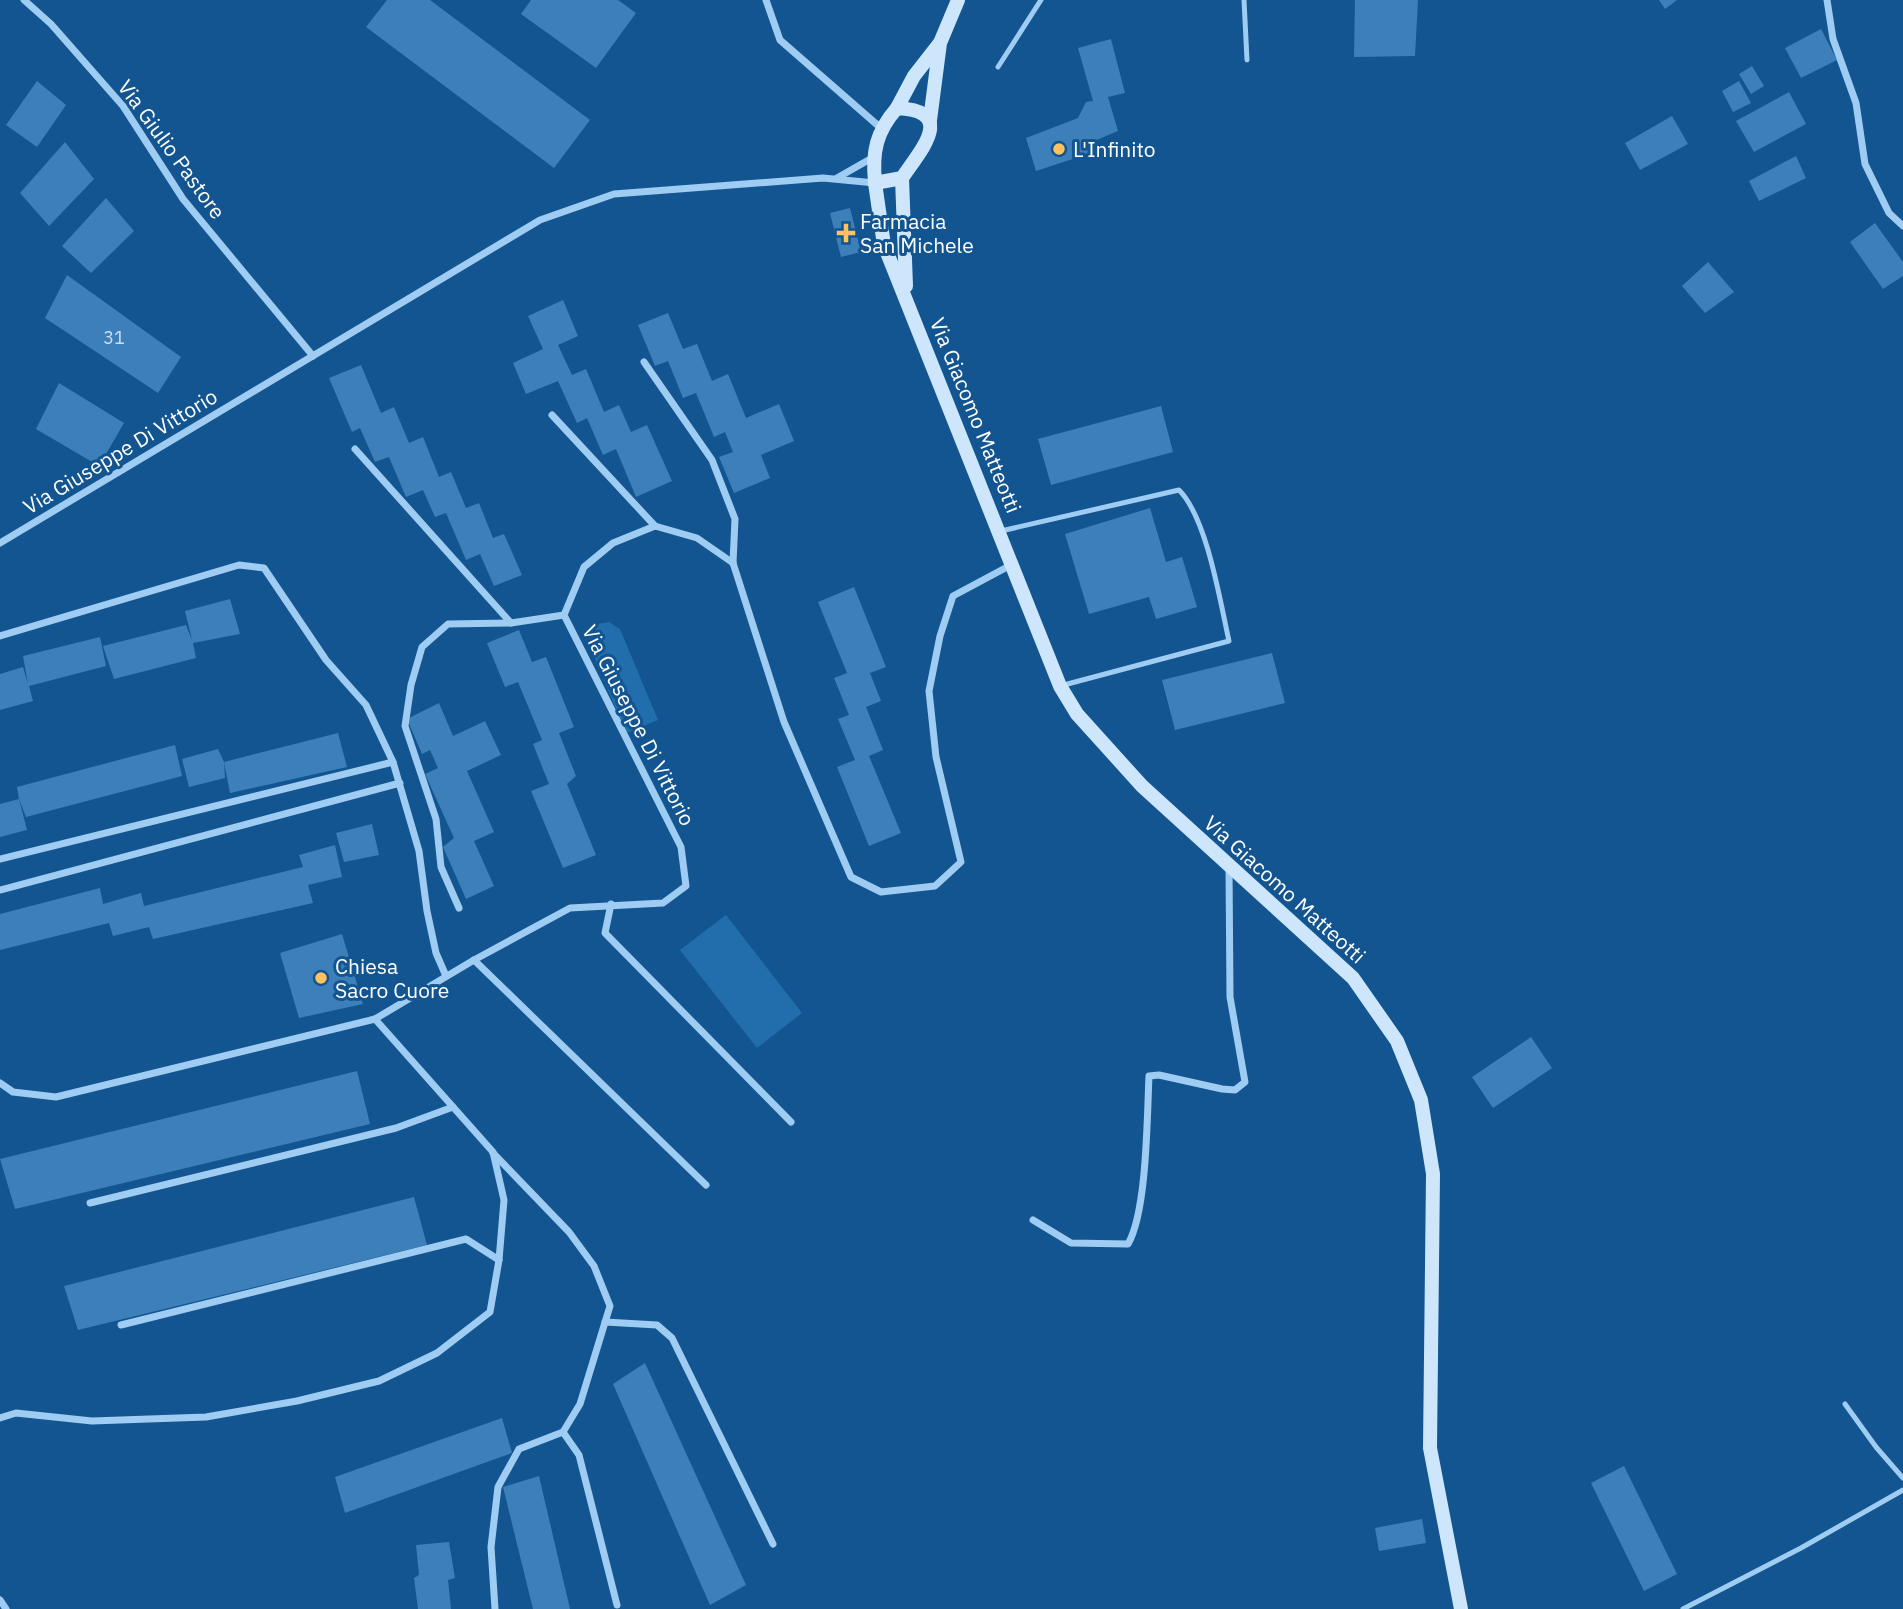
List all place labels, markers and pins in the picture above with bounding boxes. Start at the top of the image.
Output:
place label: L'Infinito [1073,135,1156,163]
marker: L'Infinito [1051,141,1067,157]
place label: Farmacia San Michele [860,207,974,259]
marker: Farmacia San Michele [838,225,854,241]
place label: Chiesa Sacro Cuore [335,952,449,1004]
marker: Chiesa Sacro Cuore [313,970,329,986]

